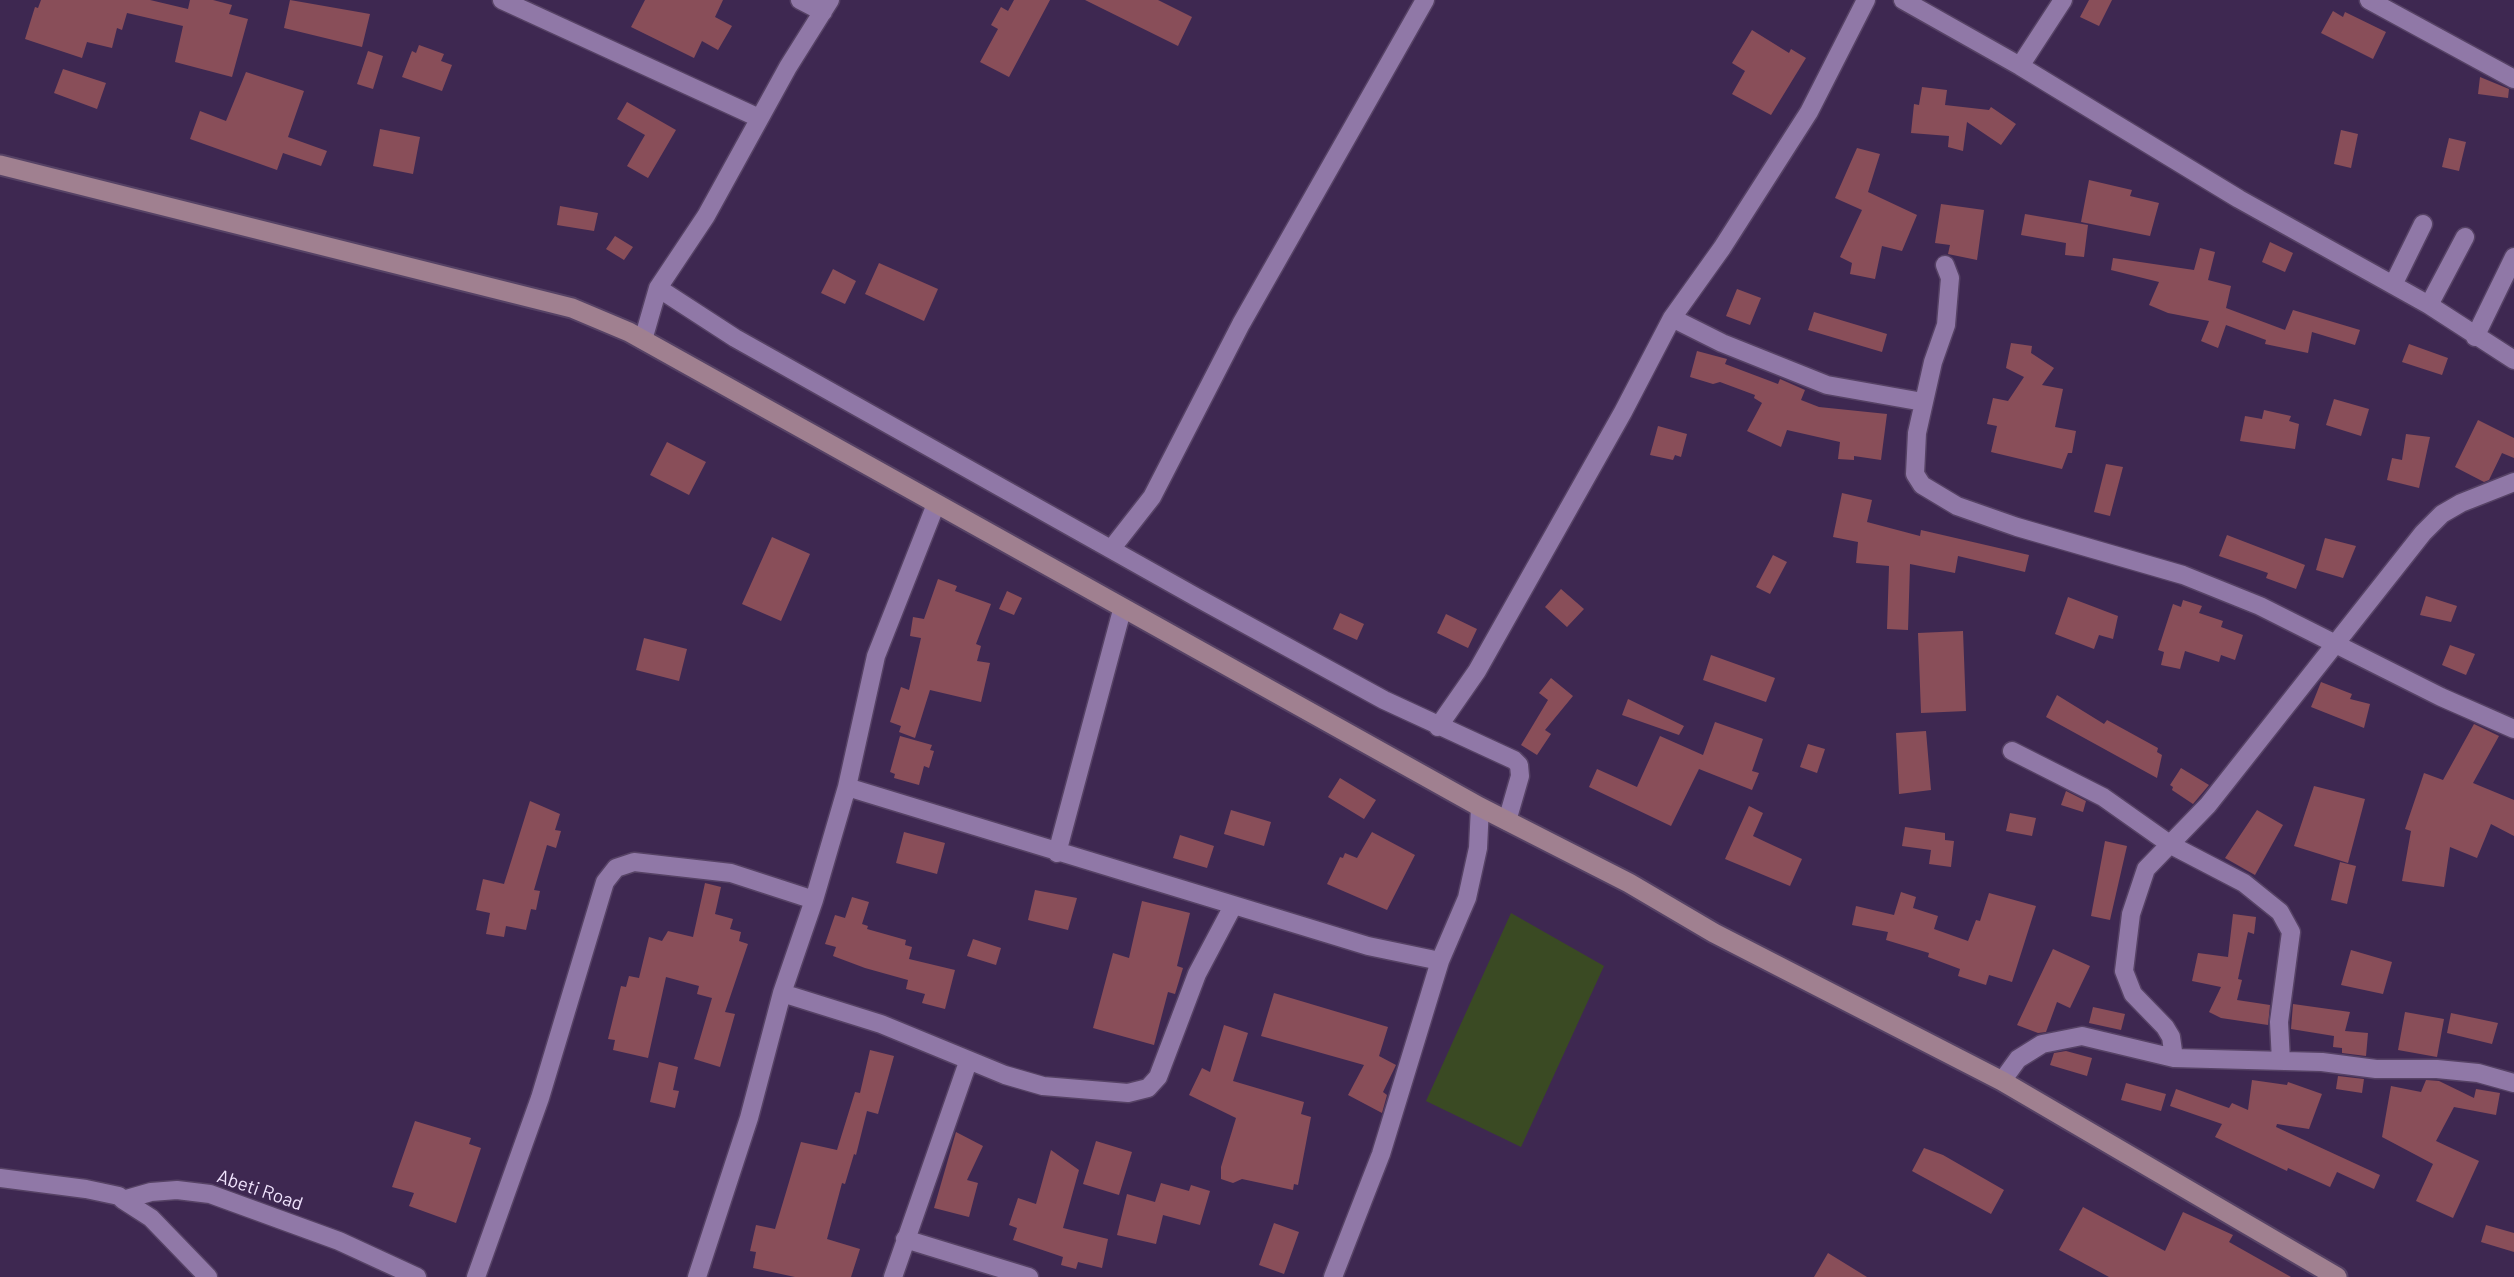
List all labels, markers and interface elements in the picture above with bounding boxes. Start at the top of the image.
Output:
street label: Abeti Road [214,1165,306,1215]

